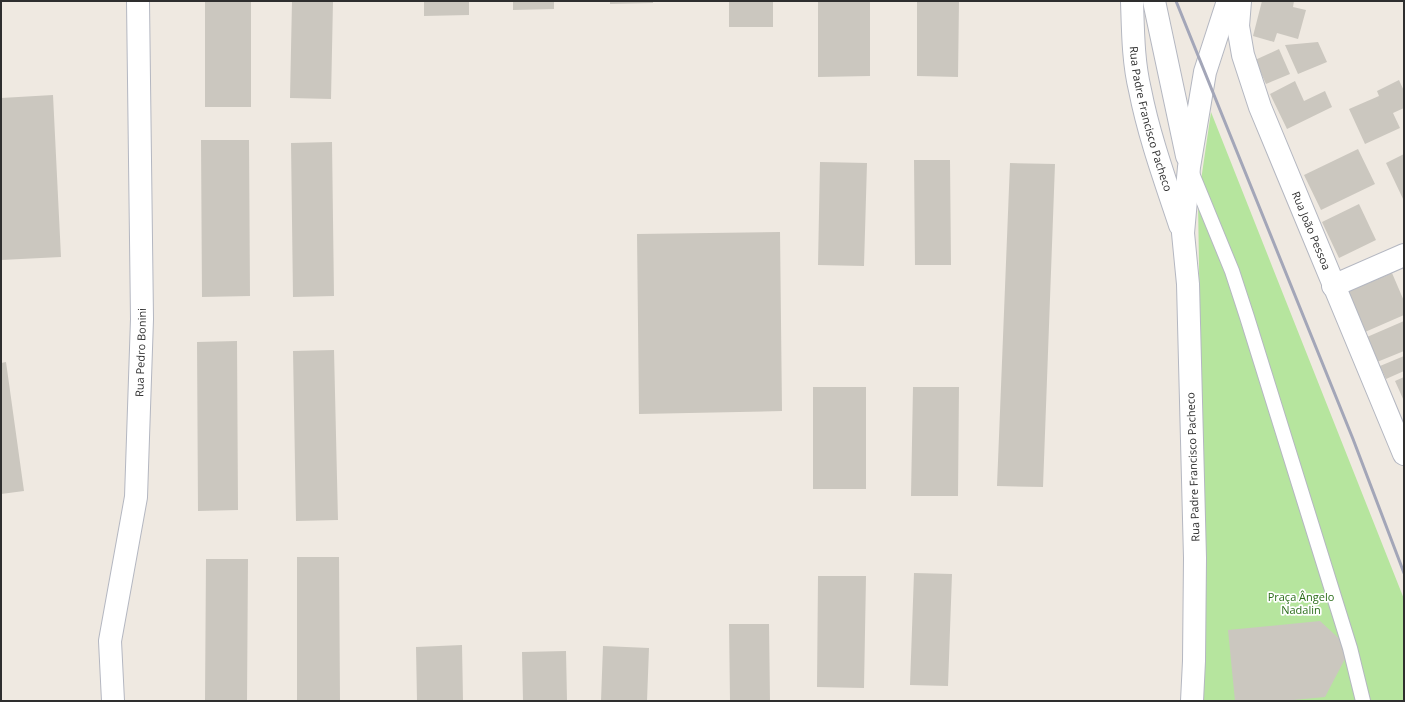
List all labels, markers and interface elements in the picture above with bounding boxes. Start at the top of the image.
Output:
street label: Rua Padre Francisco Pacheco [1127,46,1176,194]
street label: Rua João Pessoa [1289,189,1335,272]
street label: Rua Pedro Bonini [131,308,149,397]
street label: Rua Padre Francisco Pacheco [1182,392,1203,542]
park label: Praça Ângelo Nadalin [1268,589,1335,617]

